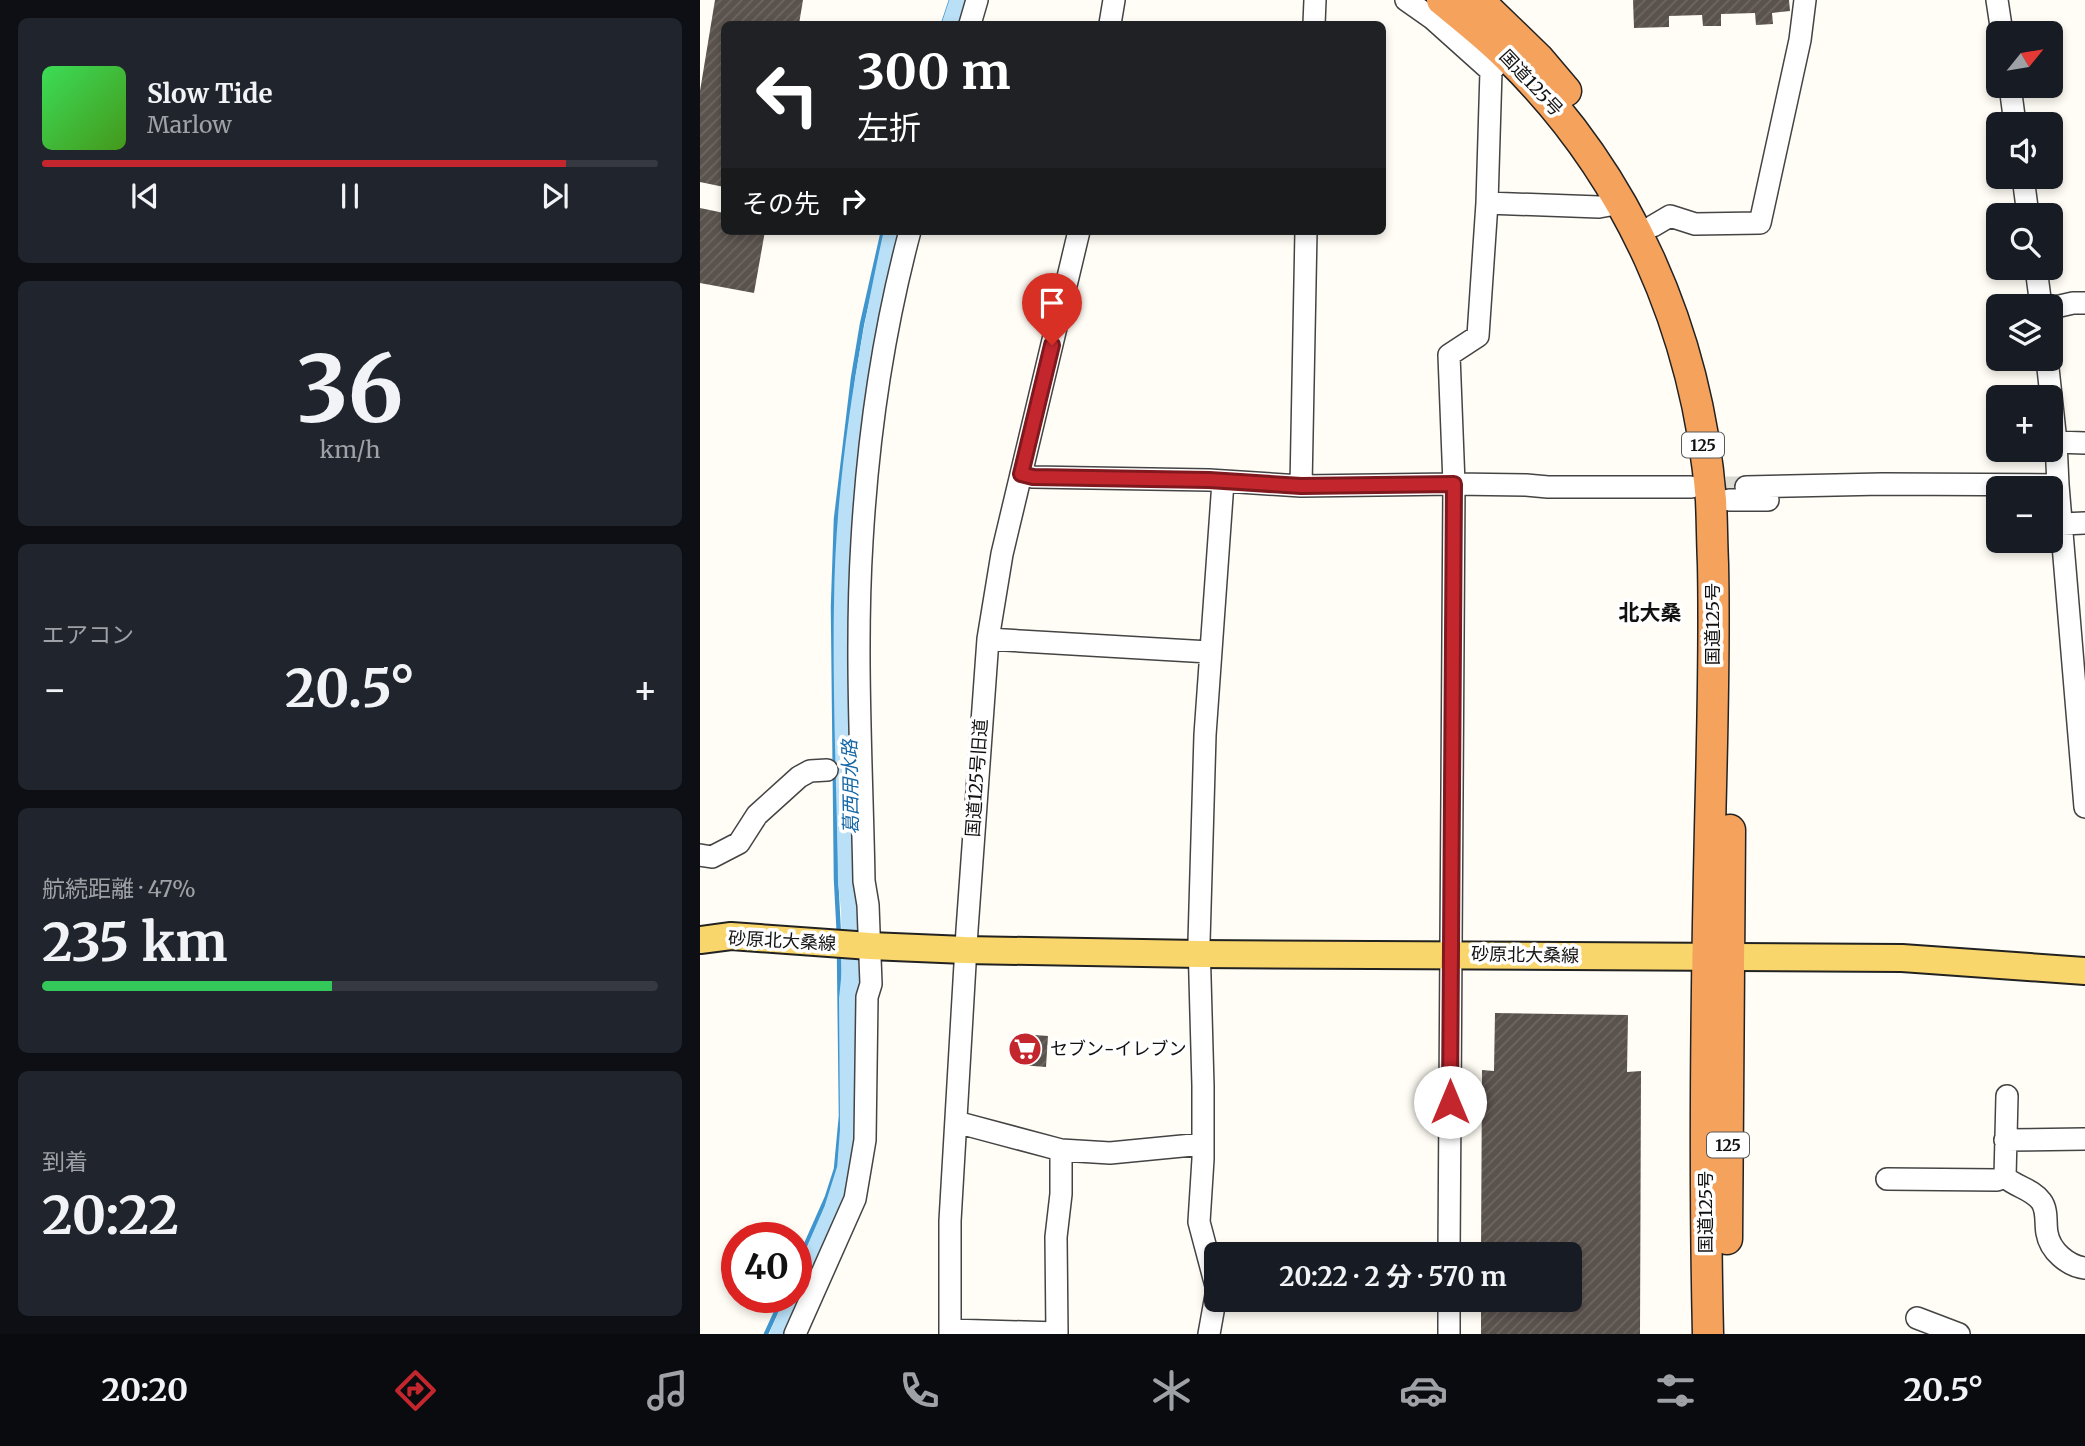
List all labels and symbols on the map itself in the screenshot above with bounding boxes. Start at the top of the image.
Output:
north arrow [1986,21,2063,98]
street label: 国道125号 [1495,45,1568,121]
pin [1022,273,1082,345]
road number: 125 [1682,432,1724,458]
street label: 国道125号 [1701,583,1724,665]
district label: 北大桑 [1619,599,1682,626]
street label: 国道125号旧道 [961,718,992,838]
water label: 葛西用水路 [837,737,863,835]
street label: 砂原北大桑線 [727,926,837,955]
street label: 砂原北大桑線 [1471,942,1579,967]
supermarket icon: セブン-イレブン [1006,1030,1044,1068]
place label: セブン-イレブン [1050,1037,1186,1060]
position arrow [1413,1065,1487,1139]
road number: 125 [1707,1133,1749,1158]
street label: 国道125号 [1694,1171,1717,1253]
speed limit sign: 40 [721,1222,812,1313]

